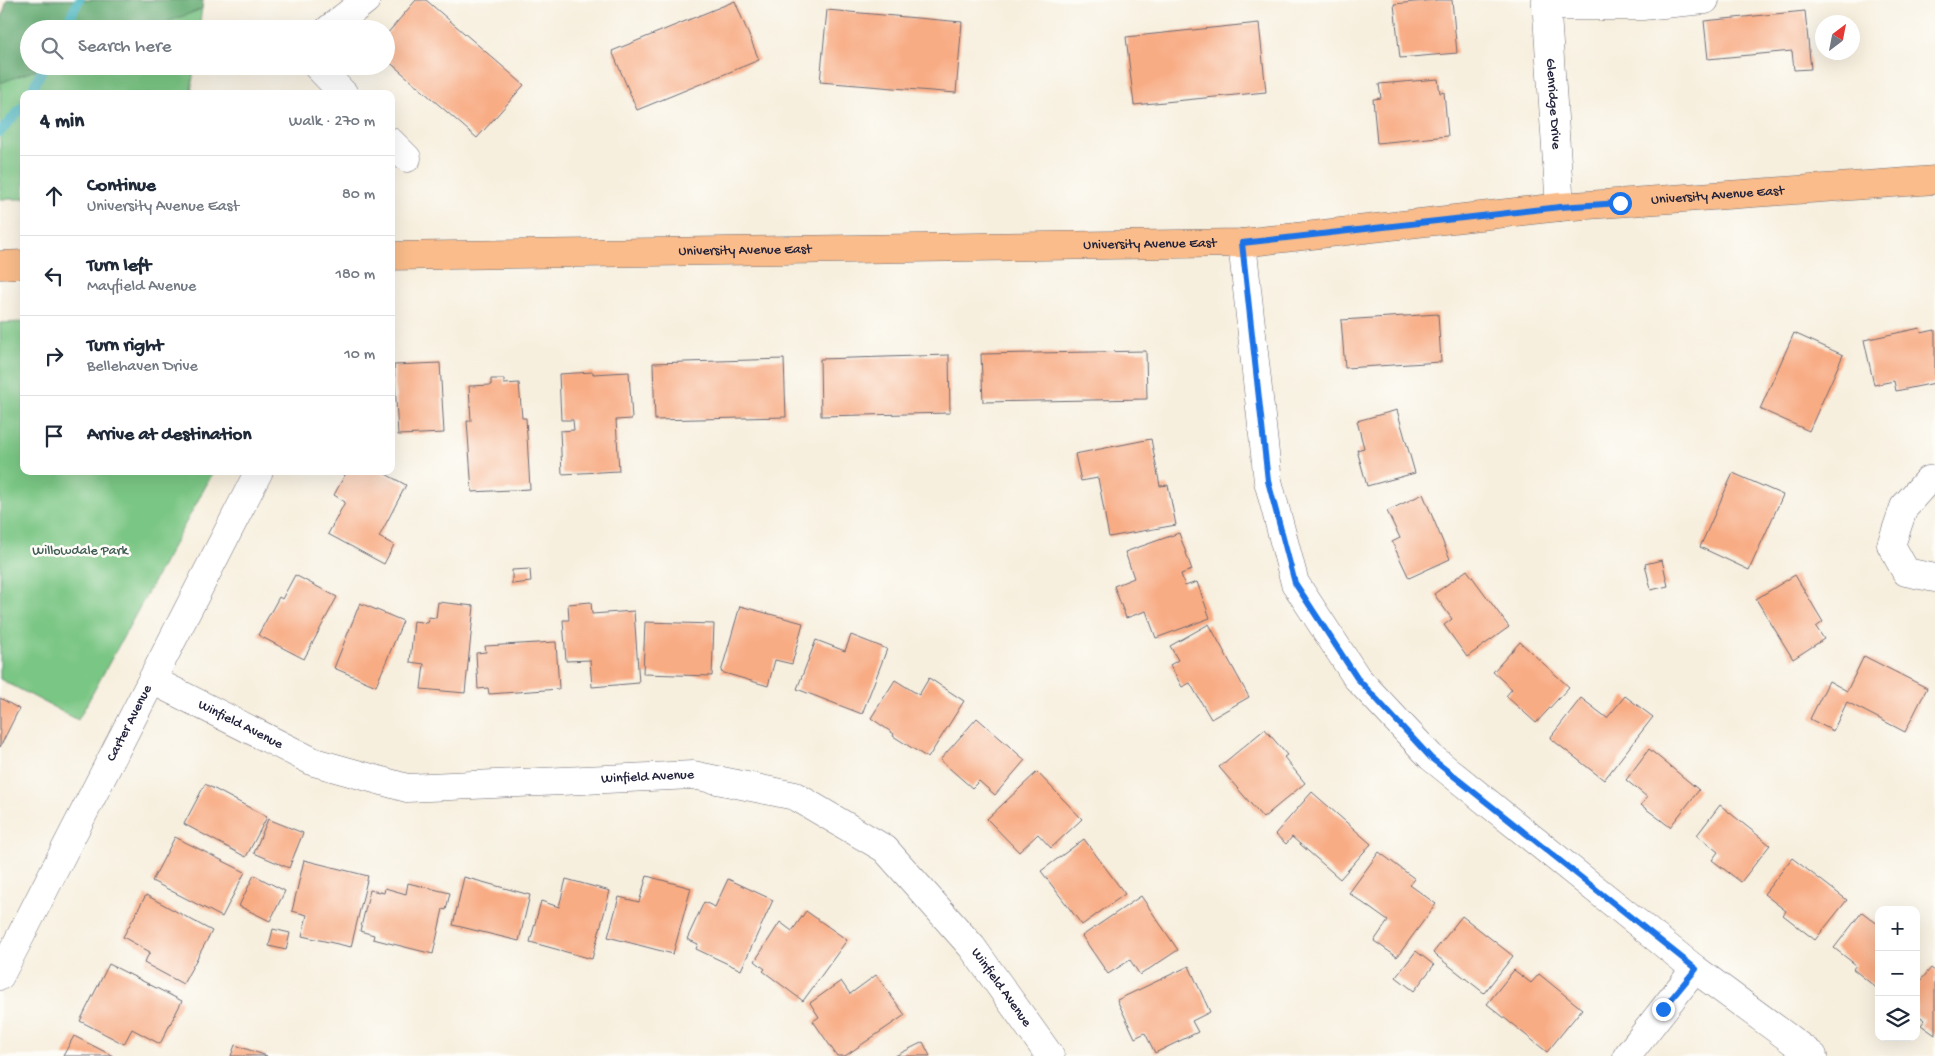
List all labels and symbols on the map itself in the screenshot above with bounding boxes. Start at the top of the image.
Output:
north arrow [1815,15,1860,60]
street label: Glenridge Drive [1541,58,1565,151]
street label: University Avenue East [1650,182,1786,209]
route start [1609,192,1632,215]
street label: University Avenue East [1083,235,1218,254]
street label: University Avenue East [678,241,813,260]
park label: Willowdale Park [32,543,130,560]
street label: Carter Avenue [103,681,157,764]
street label: Winfield Avenue [195,696,286,754]
street label: Winfield Avenue [601,766,695,788]
street label: Winfield Avenue [967,945,1035,1031]
route end [1652,998,1675,1021]

